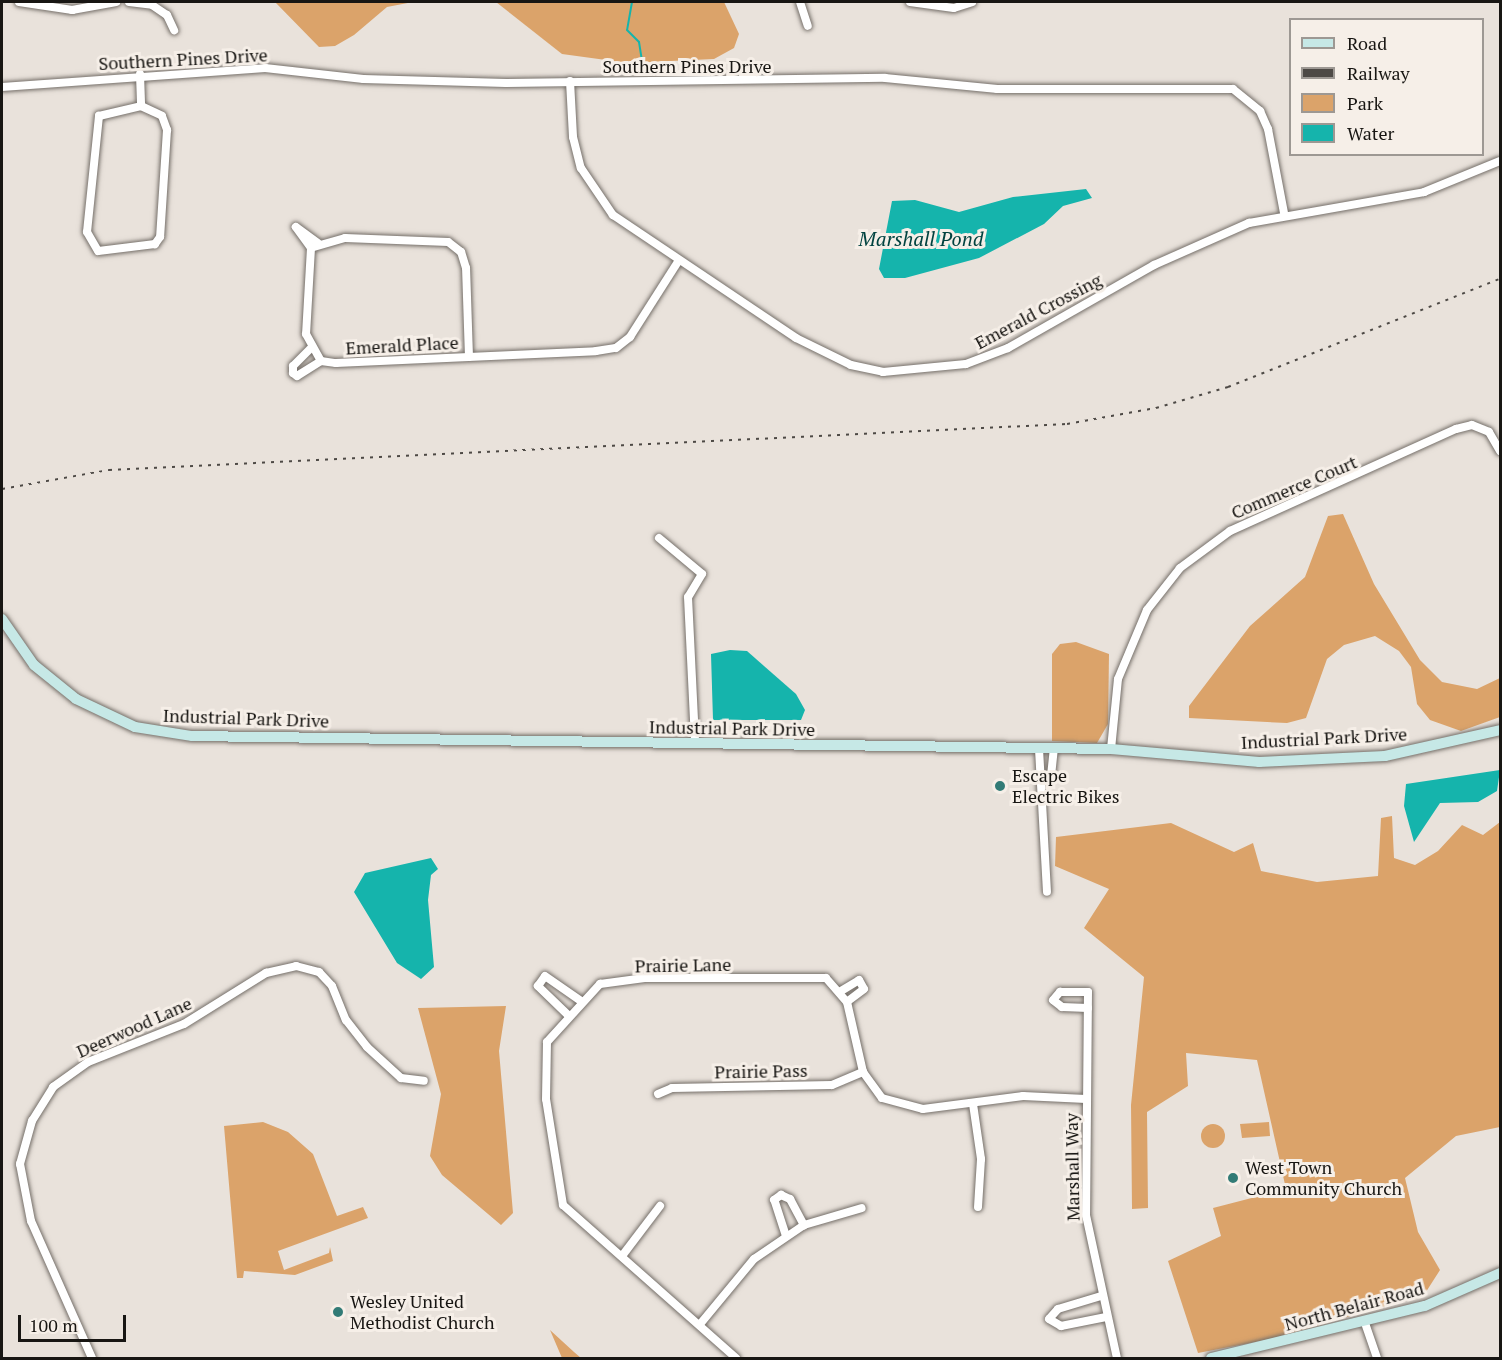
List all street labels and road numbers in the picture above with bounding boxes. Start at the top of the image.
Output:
street label: Southern Pines Drive [98,44,268,74]
street label: Southern Pines Drive [602,55,772,77]
street label: Emerald Crossing [971,268,1105,354]
street label: Emerald Place [345,331,459,359]
street label: Commerce Court [1228,451,1360,523]
street label: Industrial Park Drive [163,704,329,732]
street label: Industrial Park Drive [649,716,815,740]
street label: Industrial Park Drive [1240,723,1408,753]
street label: Prairie Lane [635,953,731,977]
street label: Deerwood Lane [73,992,195,1062]
street label: Prairie Pass [714,1059,808,1083]
street label: Marshall Way [1060,1113,1084,1221]
street label: North Belair Road [1282,1277,1426,1335]

